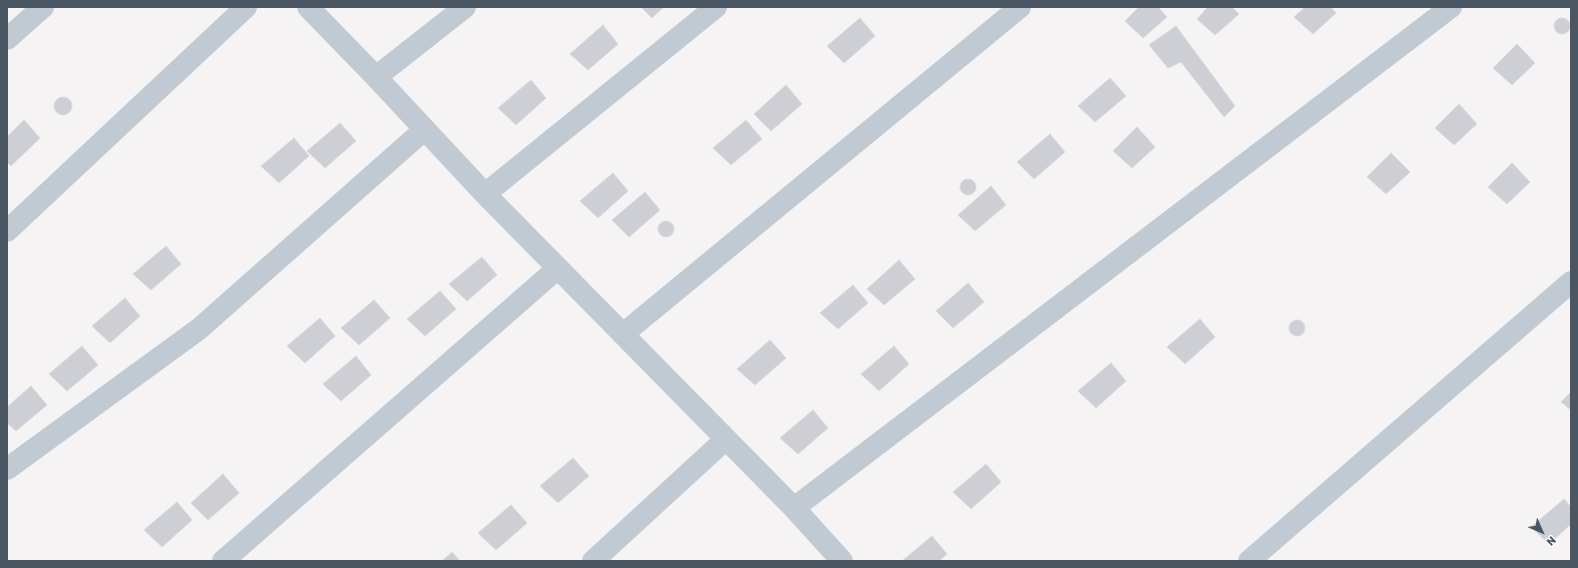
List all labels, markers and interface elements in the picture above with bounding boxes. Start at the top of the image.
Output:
north arrow [1522,512,1562,552]
text: N [1543,533,1558,548]

